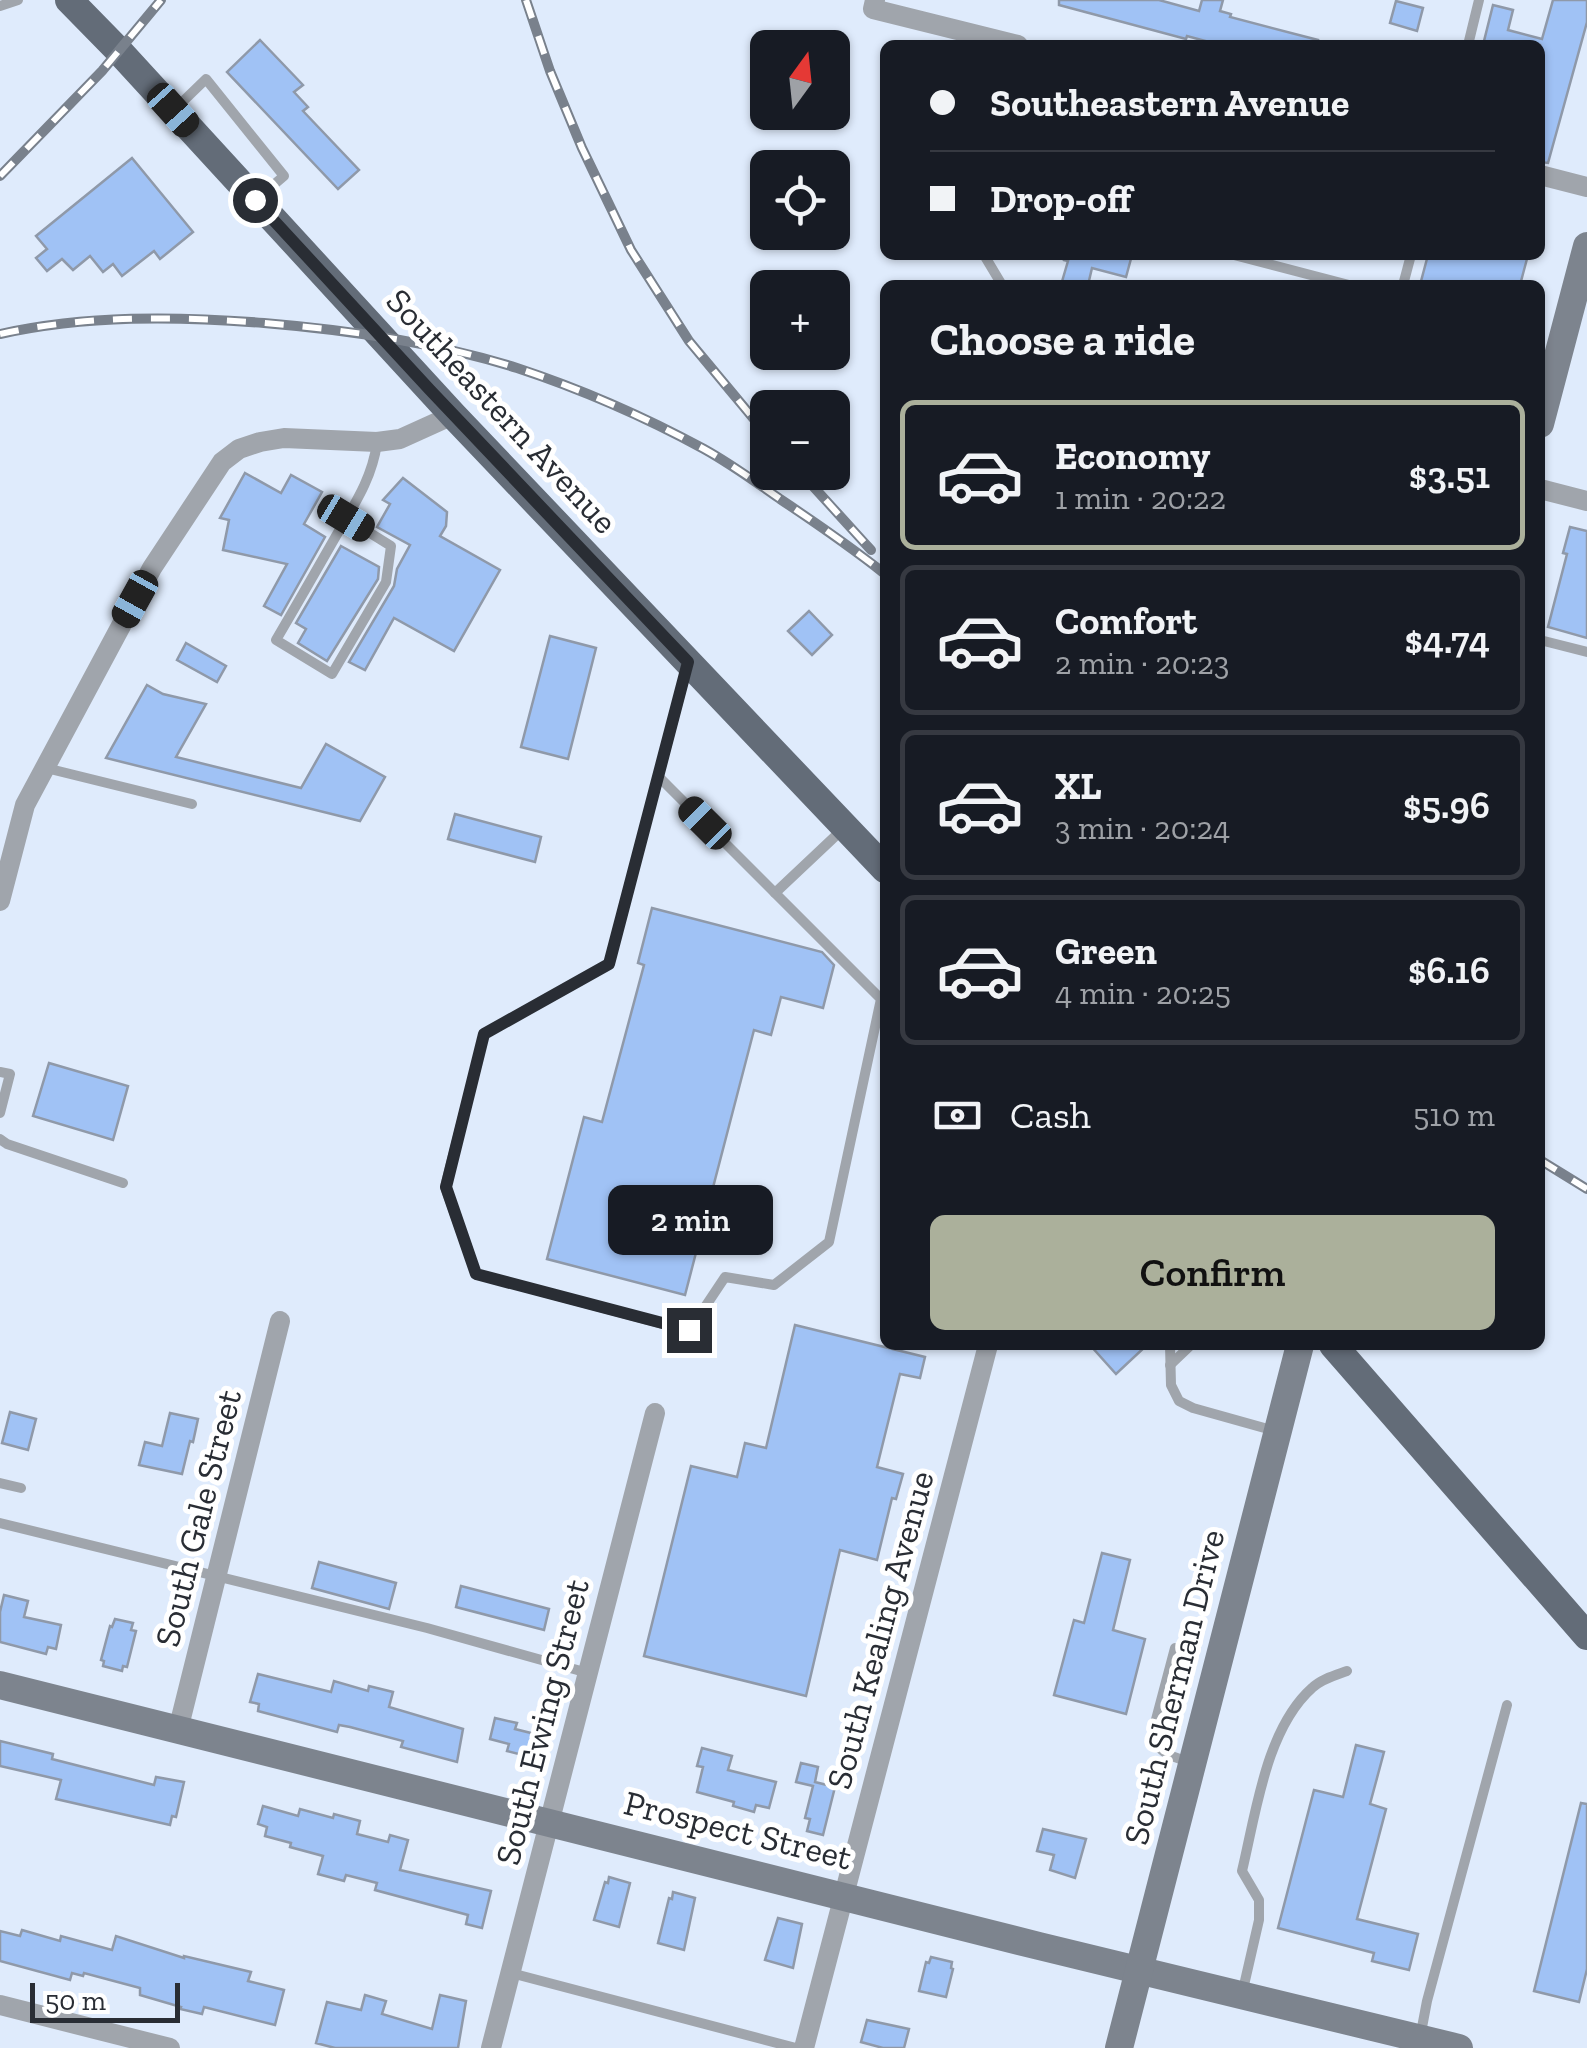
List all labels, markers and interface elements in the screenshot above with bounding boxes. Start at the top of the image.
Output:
north arrow [750,30,850,130]
map controls [750,30,850,490]
car [142,78,204,142]
text: Southeastern Avenue [990,80,1349,126]
button: locate [750,150,850,250]
text: Drop-off [990,176,1131,222]
route start [233,178,278,223]
button: + [750,270,850,370]
street label: Southeastern Avenue [378,280,626,542]
text: Choose a ride [930,313,1195,367]
button: − [750,390,850,490]
icon: car [935,430,1025,520]
text: Economy [1055,433,1210,479]
text: $3.51 [1409,452,1490,498]
text: 1 min · 20:22 [1055,479,1226,517]
car [313,490,379,546]
car [107,565,163,633]
icon: car [935,595,1025,685]
text: Comfort [1055,598,1197,644]
text: $4.74 [1404,617,1490,663]
text: 2 min · 20:23 [1055,644,1229,682]
icon: car [935,760,1025,850]
text: XL [1055,763,1102,809]
text: $5.96 [1403,782,1490,828]
car [673,791,737,855]
text: 3 min · 20:24 [1055,809,1230,847]
icon: car [935,925,1025,1015]
text: Green [1055,928,1157,974]
text: $6.16 [1408,947,1490,993]
text: 4 min · 20:25 [1055,974,1231,1012]
icon: cash [930,1088,985,1143]
text: Cash [1010,1092,1091,1138]
text: 510 m [1413,1096,1495,1134]
callout: 2 min [606,1185,772,1255]
text: 2 min [651,1201,730,1239]
button: Confirm [930,1215,1495,1330]
route end [667,1308,712,1353]
street label: South Gale Street [146,1385,250,1651]
street label: South Kealing Avenue [817,1466,943,1794]
street label: South Sherman Drive [1115,1525,1233,1849]
street label: South Ewing Street [486,1575,598,1869]
street label: Prospect Street [620,1781,856,1879]
scale bar [30,1978,180,2022]
text: 50 m [45,1984,106,2017]

